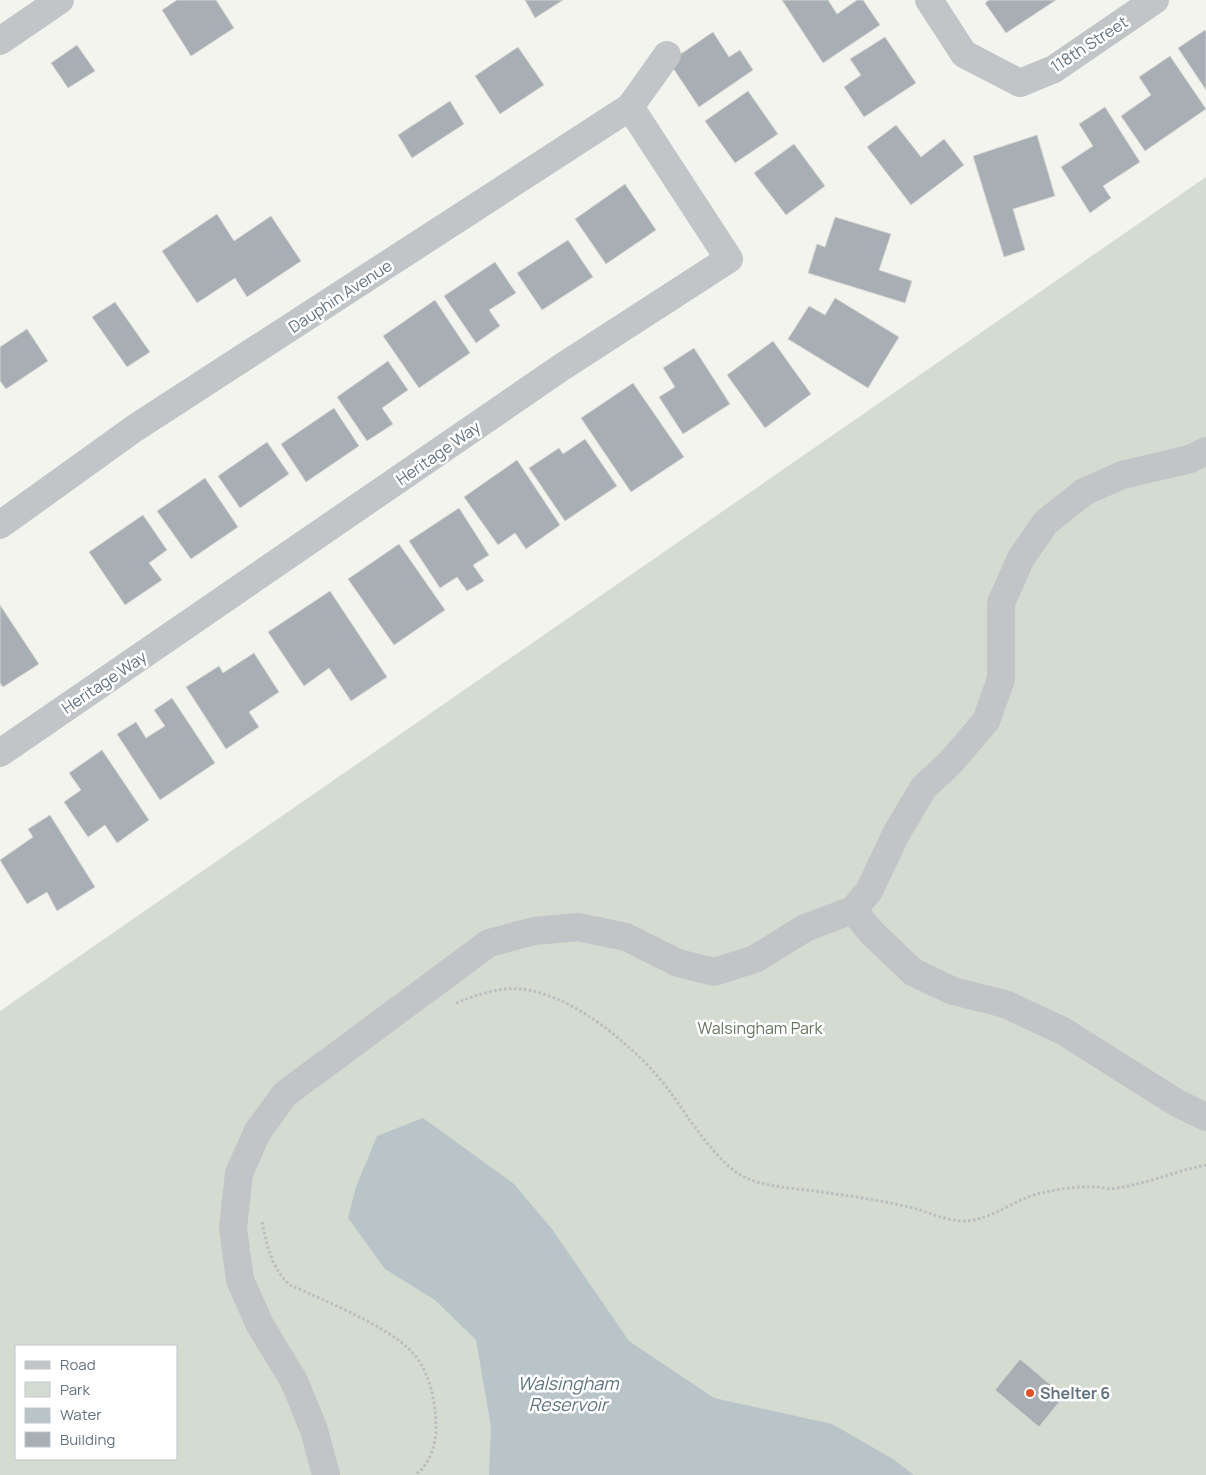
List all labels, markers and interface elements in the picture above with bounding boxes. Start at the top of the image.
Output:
street label: 118th Street [1046,11,1132,77]
street label: Dauphin Avenue [284,254,396,338]
street label: Heritage Way [391,416,485,490]
street label: Heritage Way [57,645,151,719]
park label: Walsingham Park [697,1017,824,1039]
legend [15,1345,178,1460]
text: Road [60,1354,96,1375]
water label: Walsingham Reservoir [517,1371,620,1416]
text: Park [60,1379,90,1400]
place label: Shelter 6 [1040,1382,1110,1404]
marker: Shelter 6 [1024,1387,1036,1399]
text: Water [60,1404,102,1425]
text: Building [60,1429,115,1450]

